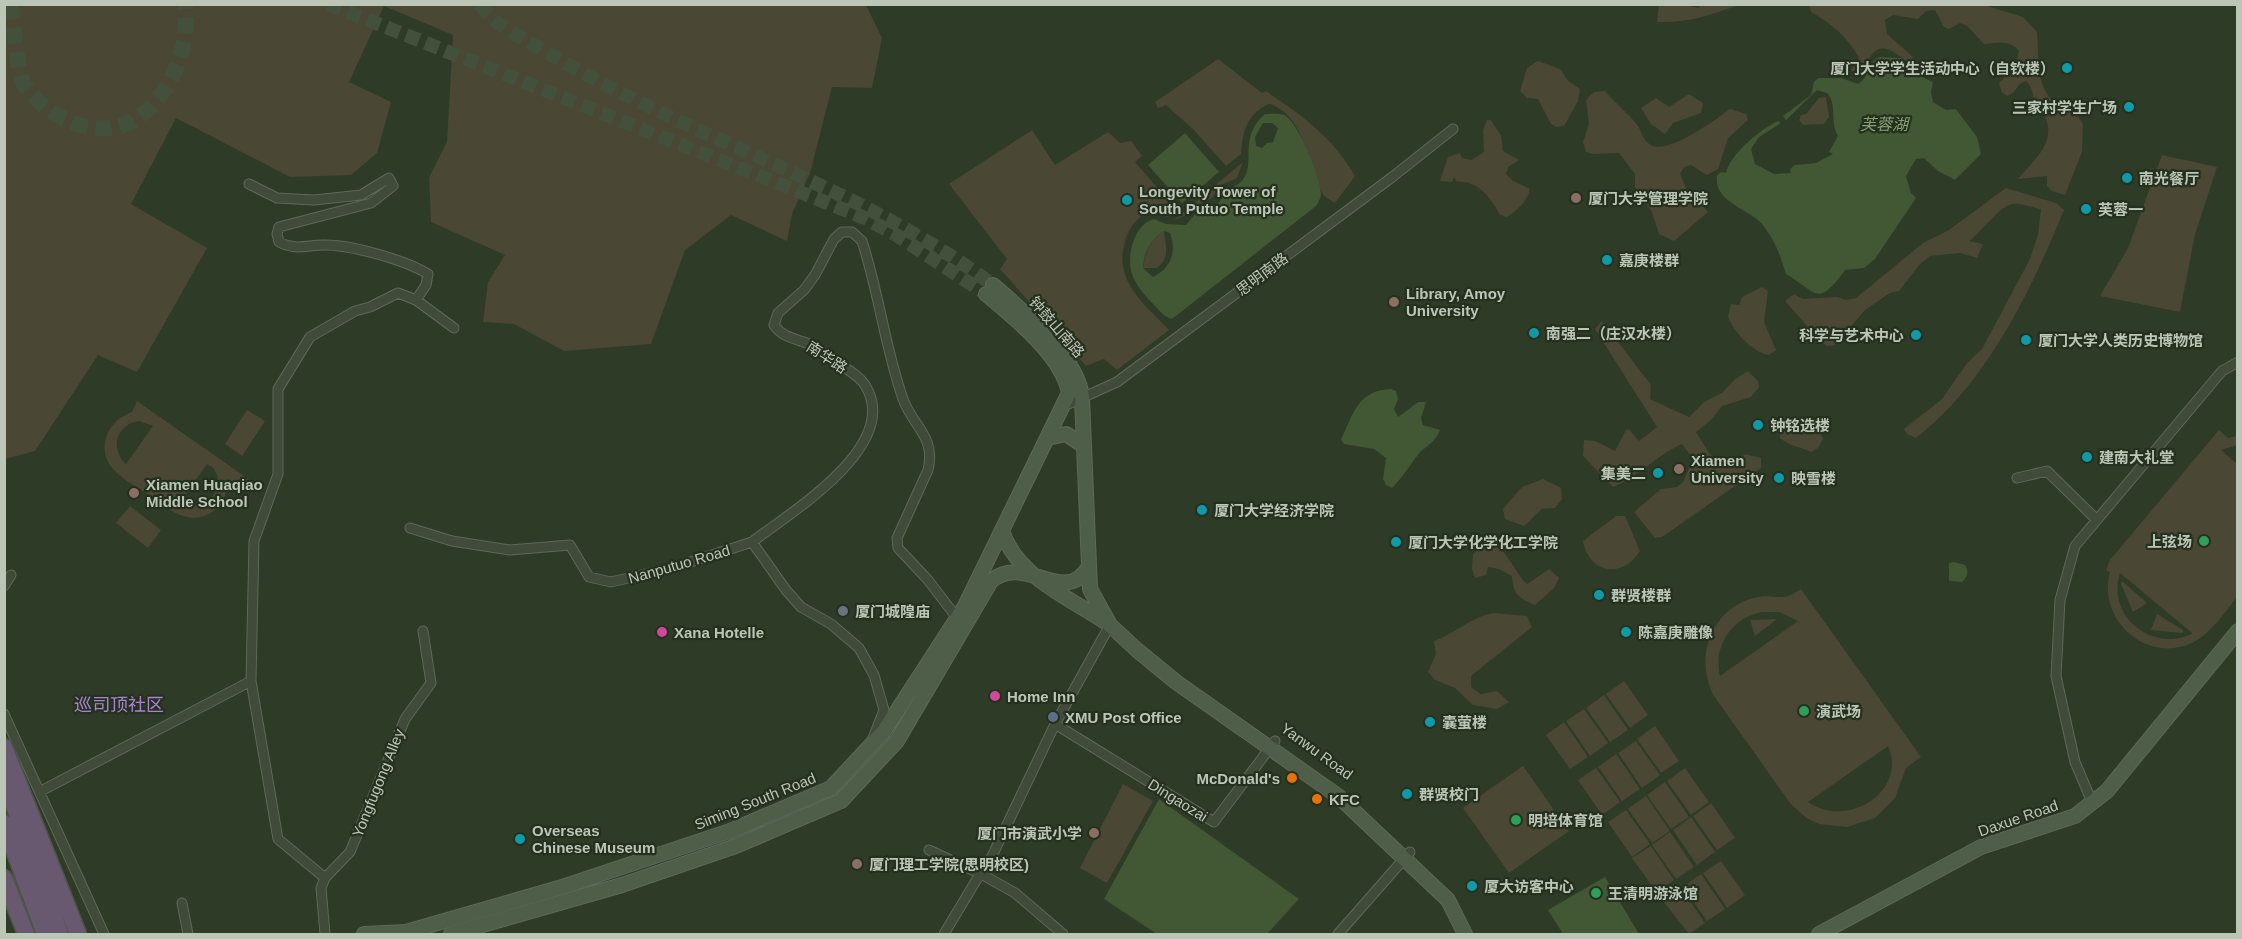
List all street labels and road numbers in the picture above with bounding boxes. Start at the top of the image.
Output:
street label: 思明南路 [1233,249,1291,299]
street label: 钟鼓山南路 [1026,293,1088,361]
street label: 南华路 [803,338,851,376]
street label: Nanputuo Road [626,541,732,587]
street label: Yanwu Road [1278,719,1356,783]
street label: Yongfugong Alley [349,726,408,840]
street label: Siming South Road [692,769,818,833]
street label: Dingaozai [1145,775,1211,825]
street label: Daxue Road [1976,796,2060,840]

